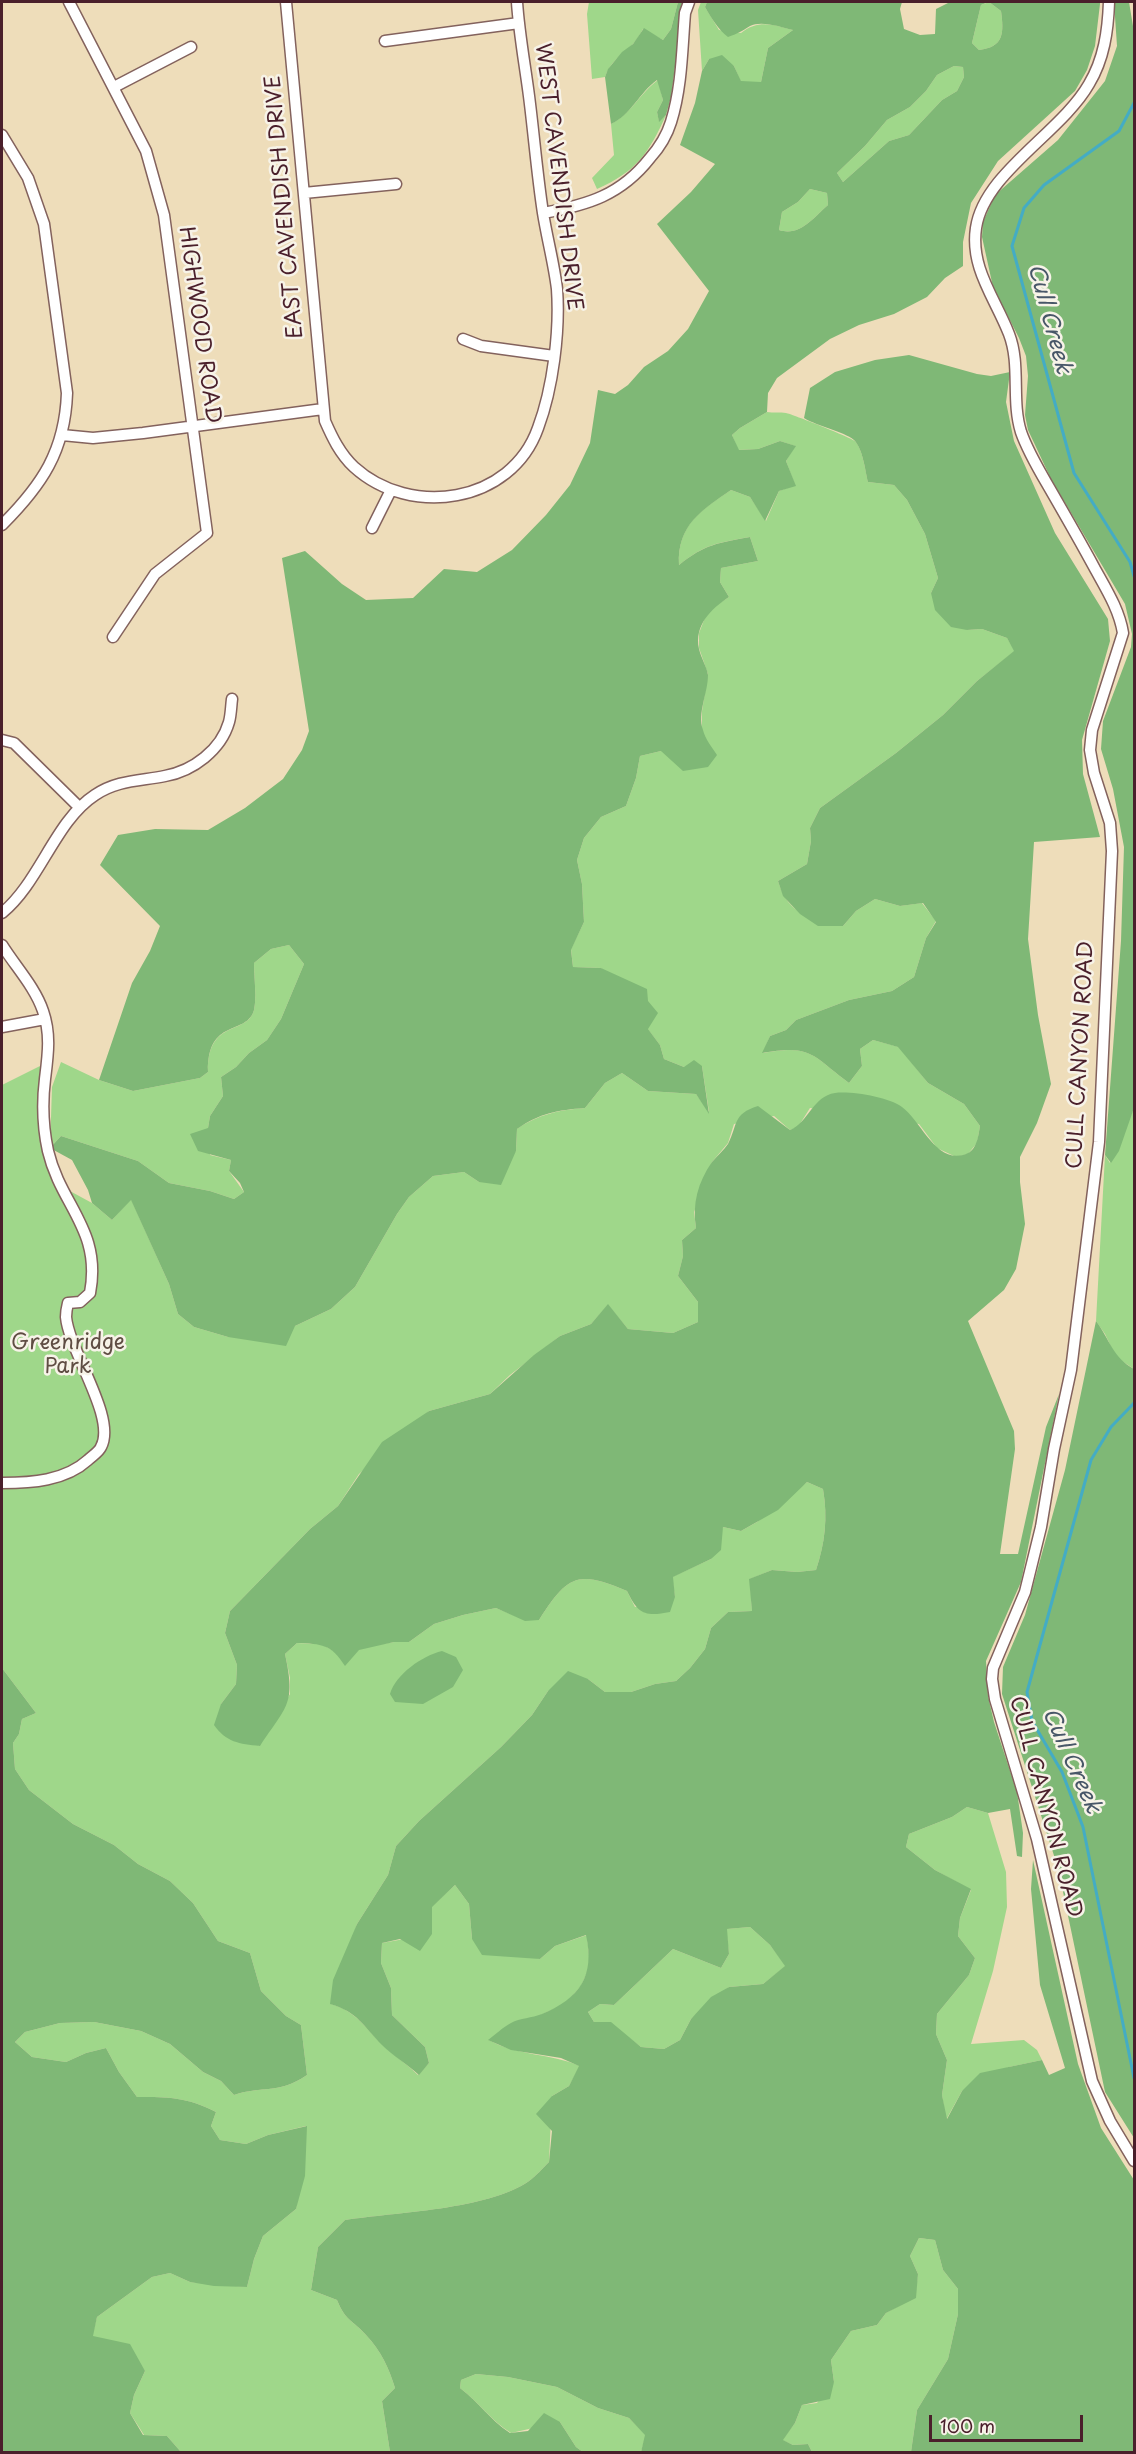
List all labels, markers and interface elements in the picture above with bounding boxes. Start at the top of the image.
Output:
street label: WEST CAVENDISH DRIVE [529,42,587,312]
street label: EAST CAVENDISH DRIVE [261,74,309,340]
street label: HIGHWOOD ROAD [173,225,225,425]
water label: Cull Creek [1022,261,1076,377]
street label: CULL CANYON ROAD [1062,940,1100,1170]
park label: Greenridge Park [11,1330,125,1380]
street label: CULL CANYON ROAD [1003,1693,1087,1921]
water label: Cull Creek [1036,1704,1106,1818]
scale bar [932,2403,1086,2441]
text: 100 m [940,2412,995,2439]

